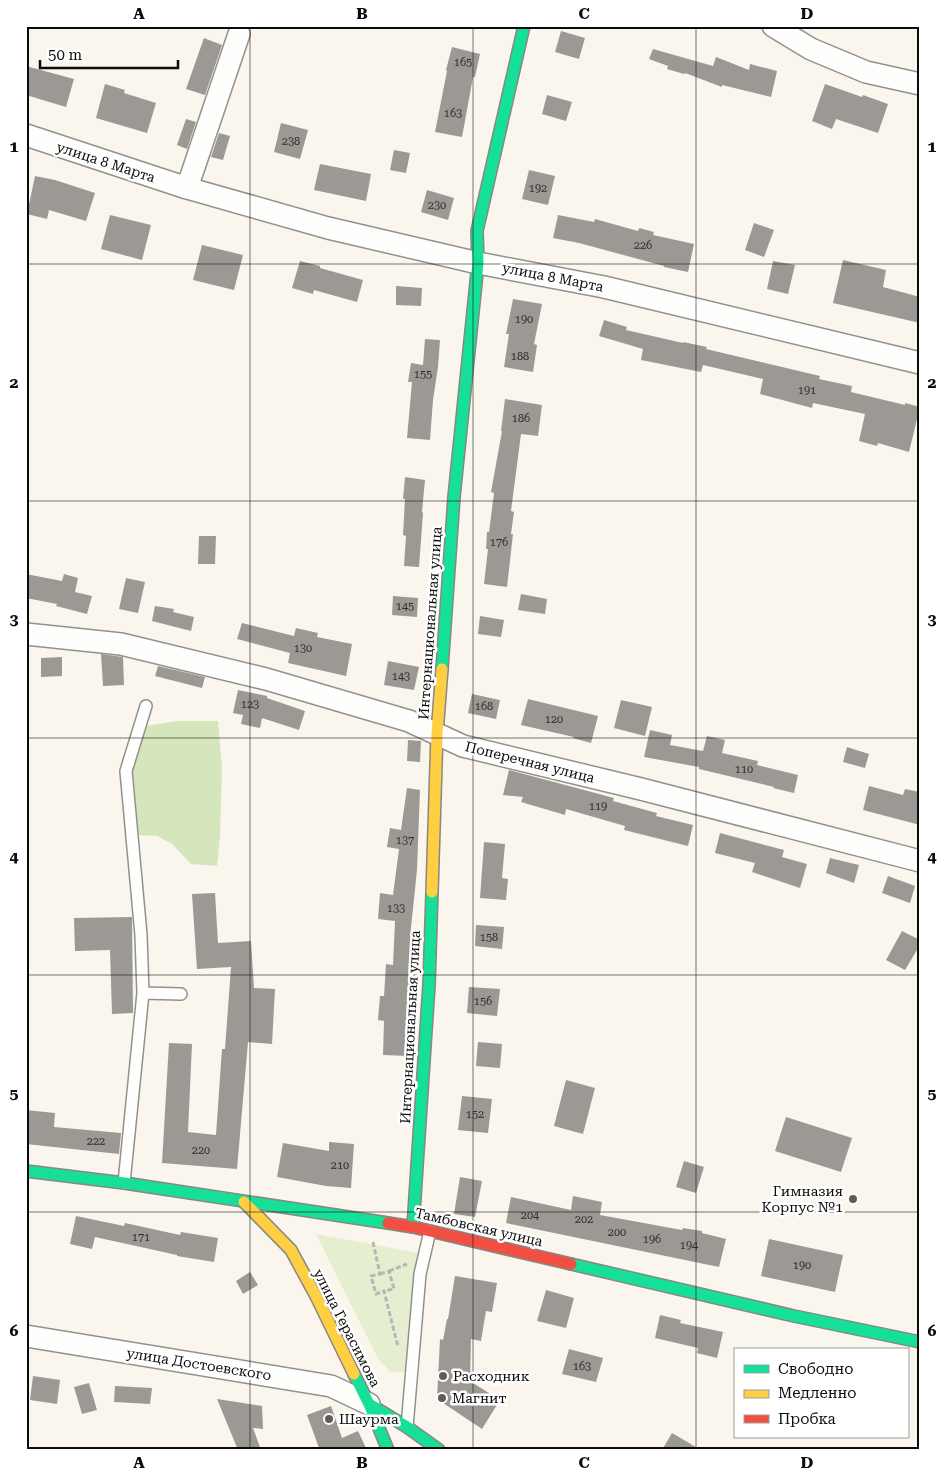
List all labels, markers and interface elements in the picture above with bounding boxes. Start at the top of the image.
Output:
text: A [133,4,145,23]
text: B [356,4,368,23]
text: C [578,4,590,23]
text: D [801,4,814,23]
scale bar [40,38,178,70]
text: 50 m [48,46,83,64]
house number: 165 [454,56,472,69]
house number: 163 [444,107,462,120]
house number: 238 [282,135,300,148]
text: 1 [10,137,19,156]
text: 1 [928,137,937,156]
street label: улица 8 Марта [55,139,158,186]
house number: 192 [529,182,547,195]
house number: 230 [428,199,446,212]
house number: 226 [634,239,652,252]
street label: улица 8 Марта [501,259,605,295]
house number: 190 [515,313,533,326]
house number: 188 [511,350,529,363]
house number: 155 [414,368,432,381]
text: 2 [10,373,19,392]
text: 2 [928,373,937,392]
house number: 191 [798,384,816,397]
house number: 186 [512,412,530,425]
street label: Интернациональная улица [415,526,445,720]
house number: 176 [490,536,508,549]
house number: 145 [396,600,414,613]
text: 3 [10,610,19,629]
text: 3 [928,610,937,629]
house number: 130 [294,642,312,655]
house number: 143 [392,670,410,683]
house number: 123 [241,698,259,711]
house number: 168 [475,700,493,713]
house number: 120 [545,713,563,726]
street label: Поперечная улица [464,738,597,786]
house number: 110 [735,763,753,776]
house number: 119 [589,800,607,813]
house number: 137 [396,834,414,847]
text: 4 [10,847,19,866]
text: 4 [928,847,937,866]
house number: 133 [387,902,405,915]
street label: Интернациональная улица [397,930,423,1124]
house number: 158 [480,931,498,944]
house number: 156 [474,995,492,1008]
text: 5 [10,1084,19,1103]
text: 5 [928,1084,937,1103]
house number: 152 [466,1108,484,1121]
house number: 222 [87,1135,105,1148]
house number: 220 [192,1144,210,1157]
house number: 210 [331,1159,349,1172]
place label: Гимназия Корпус №1 [762,1183,843,1215]
marker: Гимназия Корпус №1 [847,1193,859,1205]
street label: Тамбовская улица [414,1205,545,1250]
house number: 204 [521,1209,540,1222]
house number: 202 [575,1213,593,1226]
house number: 200 [608,1226,626,1239]
house number: 171 [132,1231,150,1244]
house number: 196 [643,1233,661,1246]
house number: 194 [680,1239,699,1252]
house number: 190 [793,1259,811,1272]
street label: улица Герасимова [310,1266,384,1390]
text: 6 [10,1321,19,1340]
text: 6 [928,1321,937,1340]
street label: улица Достоевского [125,1345,273,1383]
legend [734,1348,908,1438]
house number: 163 [573,1360,591,1373]
text: Свободно [778,1360,853,1378]
place label: Расходник [453,1368,530,1384]
marker: Расходник [437,1370,449,1382]
text: Медленно [778,1384,857,1402]
place label: Магнит [452,1390,506,1406]
marker: Магнит [436,1392,448,1404]
text: Пробка [778,1410,836,1428]
place label: Шаурма [339,1411,399,1427]
marker: Шаурма [323,1413,335,1425]
text: A [133,1453,145,1472]
text: B [356,1453,368,1472]
text: C [578,1453,590,1472]
text: D [801,1453,814,1472]

